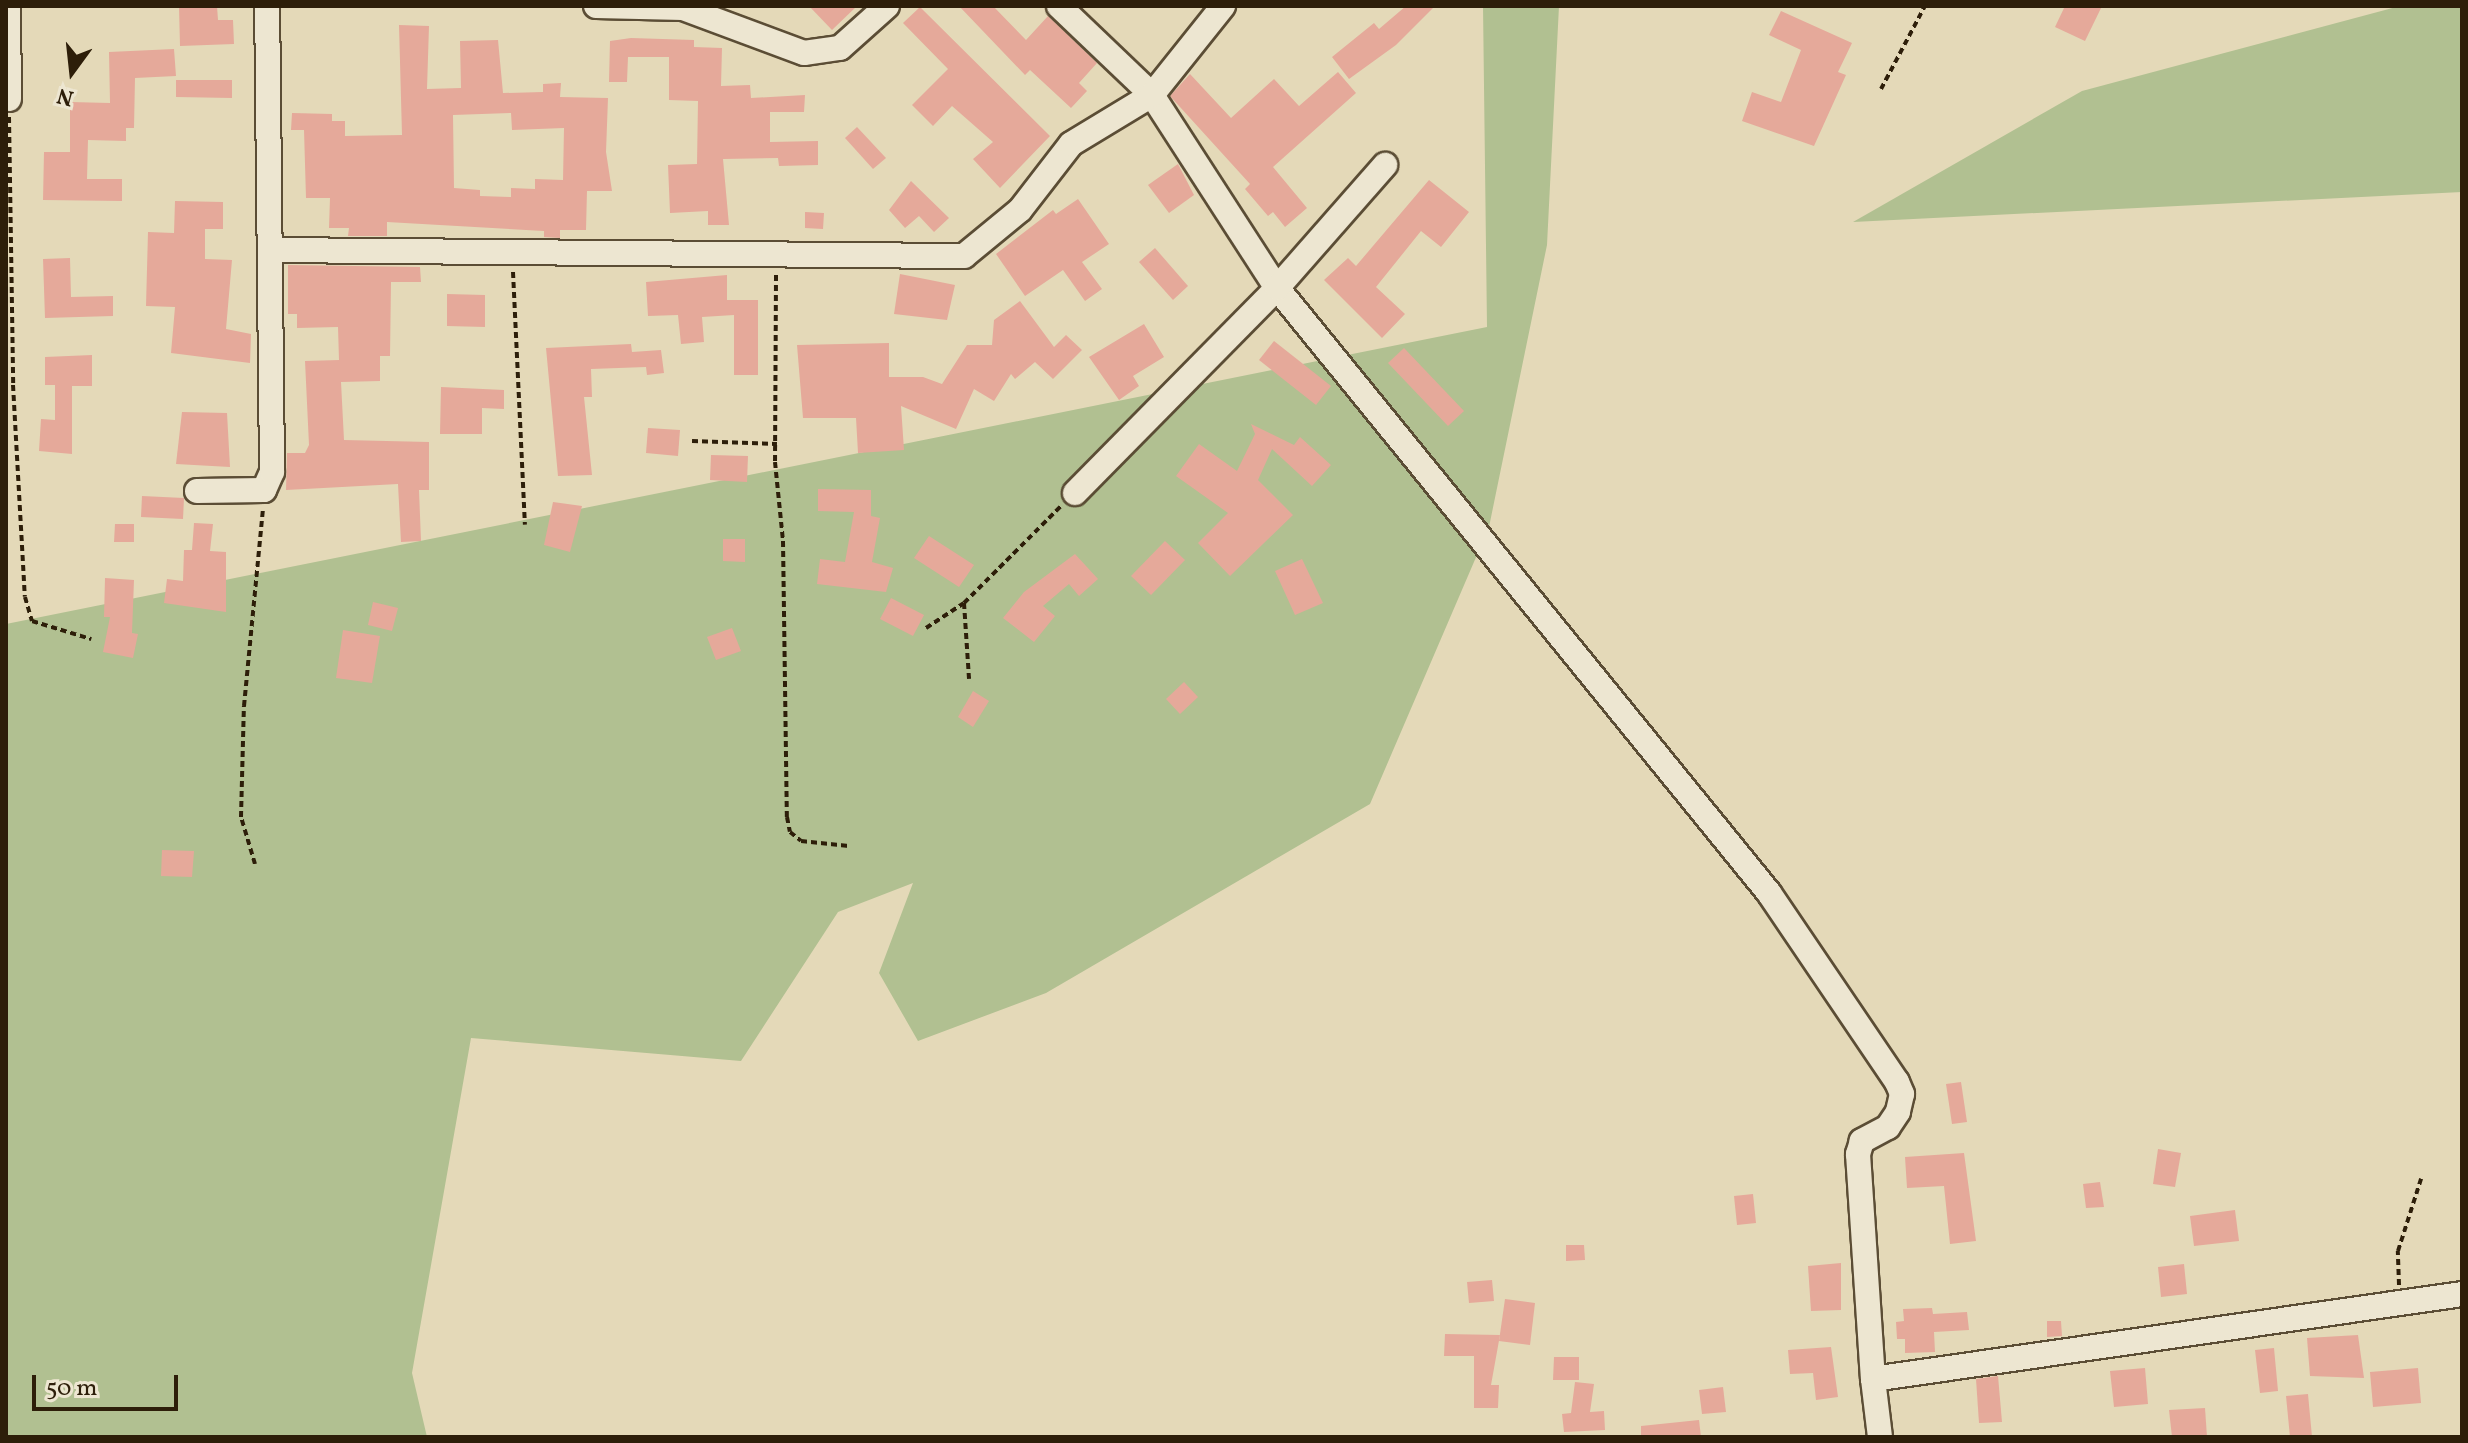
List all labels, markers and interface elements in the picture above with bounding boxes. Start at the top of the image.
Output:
north arrow [32,32,112,112]
text: N [54,79,77,113]
scale bar [36,1359,182,1409]
text: 50 m [46,1372,98,1406]

